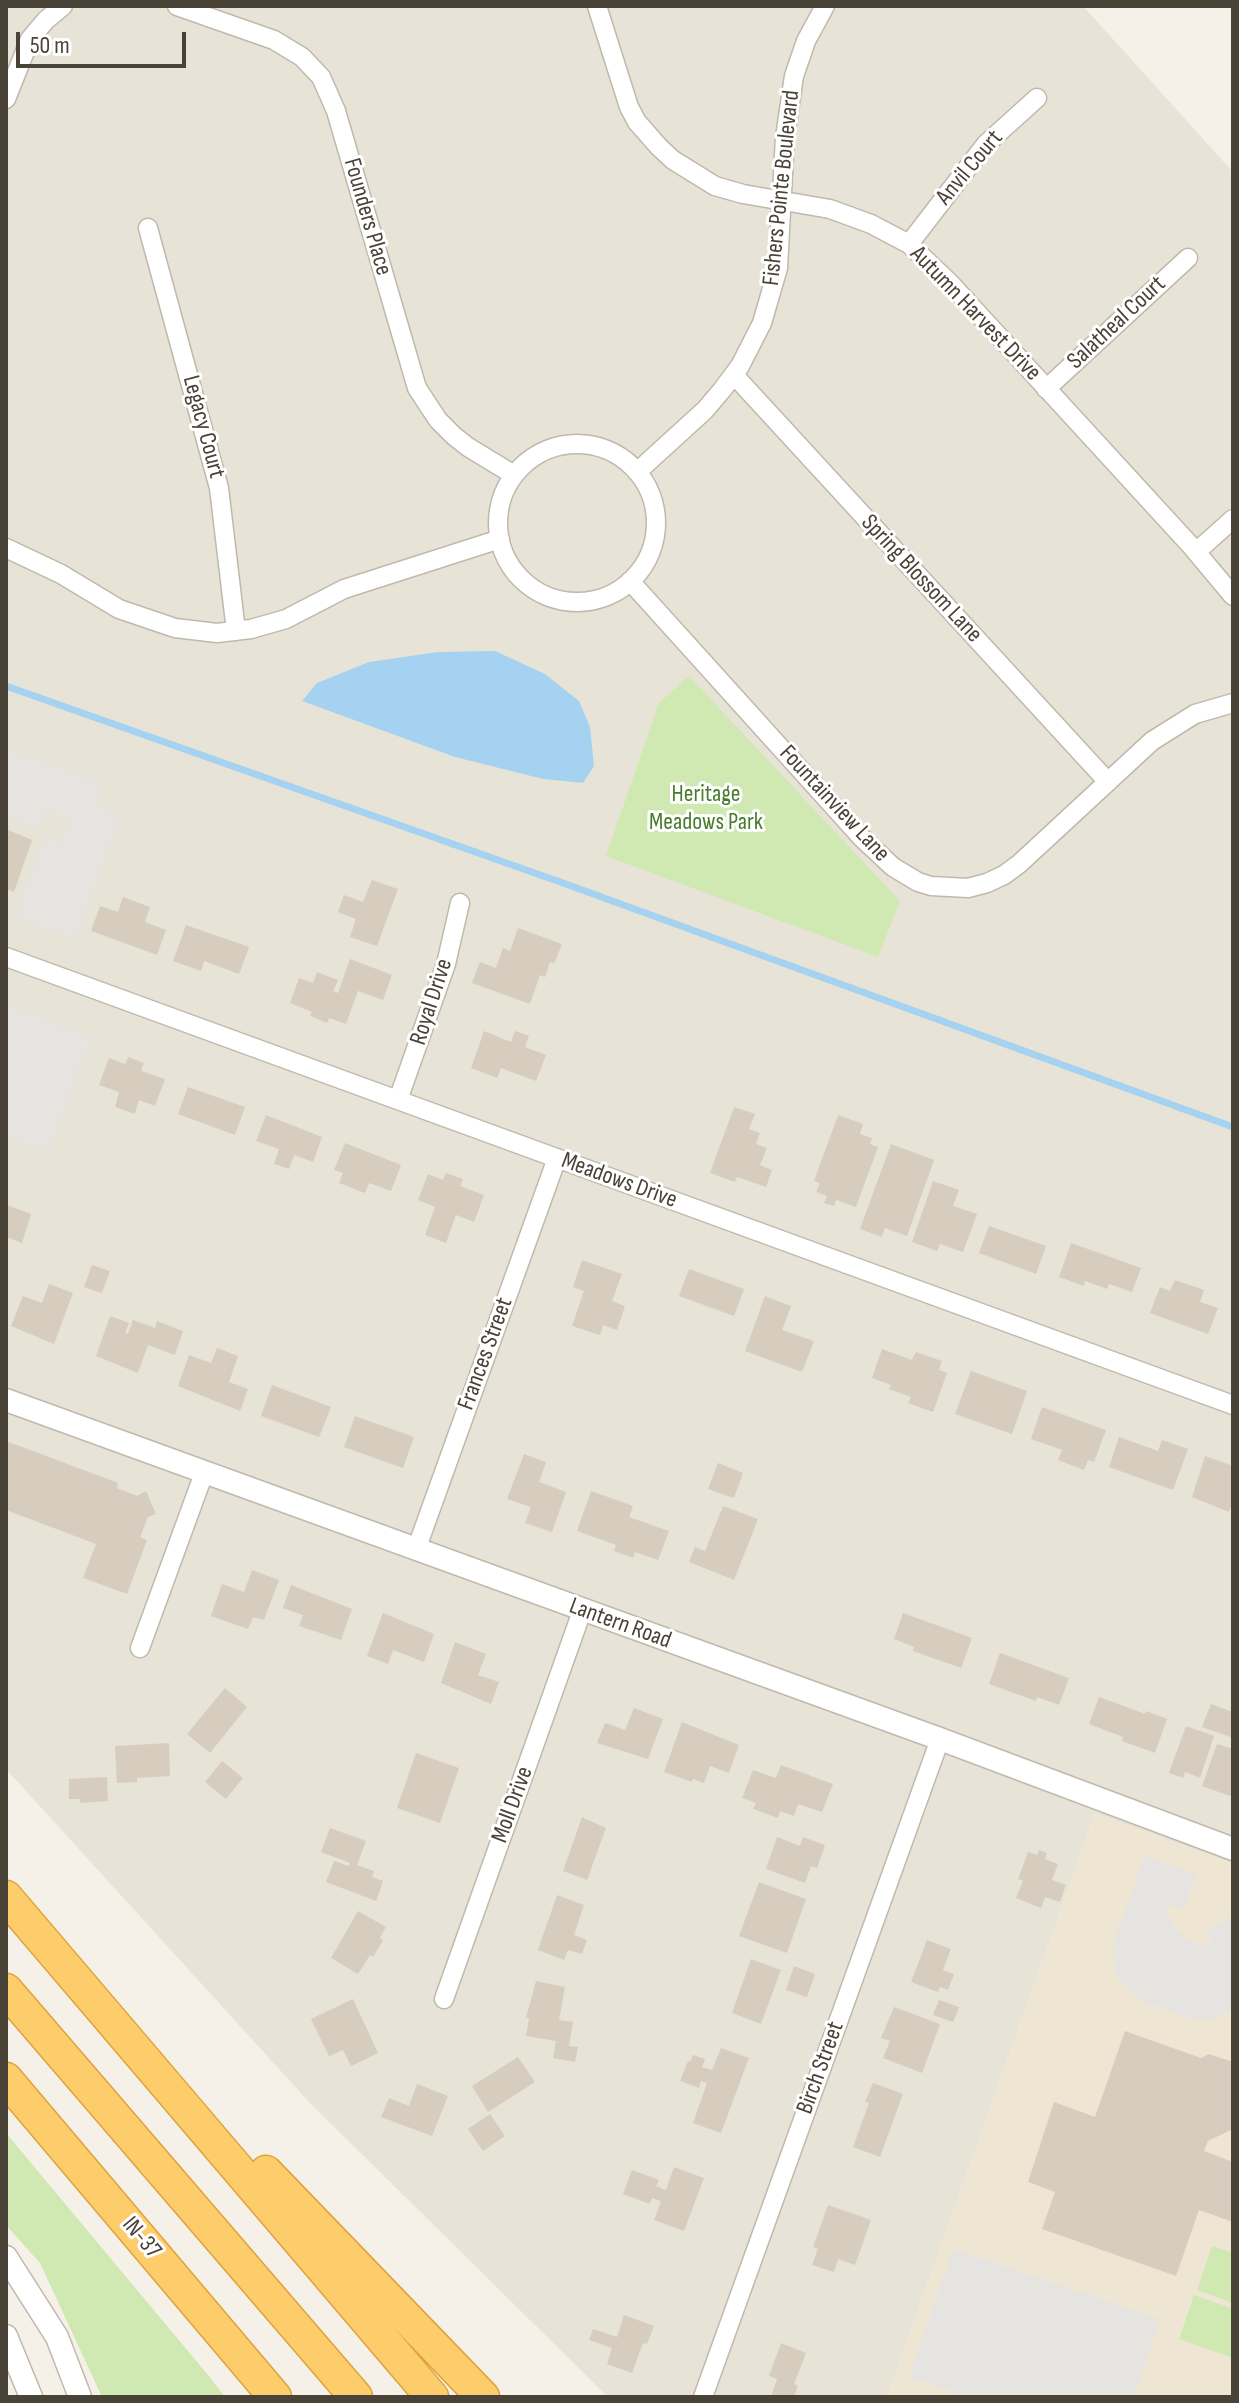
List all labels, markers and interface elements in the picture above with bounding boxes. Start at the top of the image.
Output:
scale bar [20,16,190,66]
text: 50 m [30,31,70,60]
street label: Fishers Pointe Boulevard [757,89,807,287]
street label: Anvil Court [930,125,1010,211]
street label: Founders Place [337,155,397,279]
street label: Autumn Harvest Drive [903,241,1047,387]
street label: Salatheal Court [1062,270,1172,376]
street label: Legacy Court [175,372,231,482]
street label: Spring Blossom Lane [854,509,988,649]
street label: Fountainview Lane [773,740,895,868]
park label: Heritage Meadows Park [649,781,763,837]
street label: Royal Drive [405,955,459,1049]
street label: Meadows Drive [557,1147,681,1215]
street label: Frances Street [452,1294,520,1414]
street label: Lantern Road [565,1592,675,1656]
street label: Moll Drive [486,1763,540,1847]
street label: Birch Street [791,2018,851,2118]
street label: IN-37 [115,2211,167,2265]

